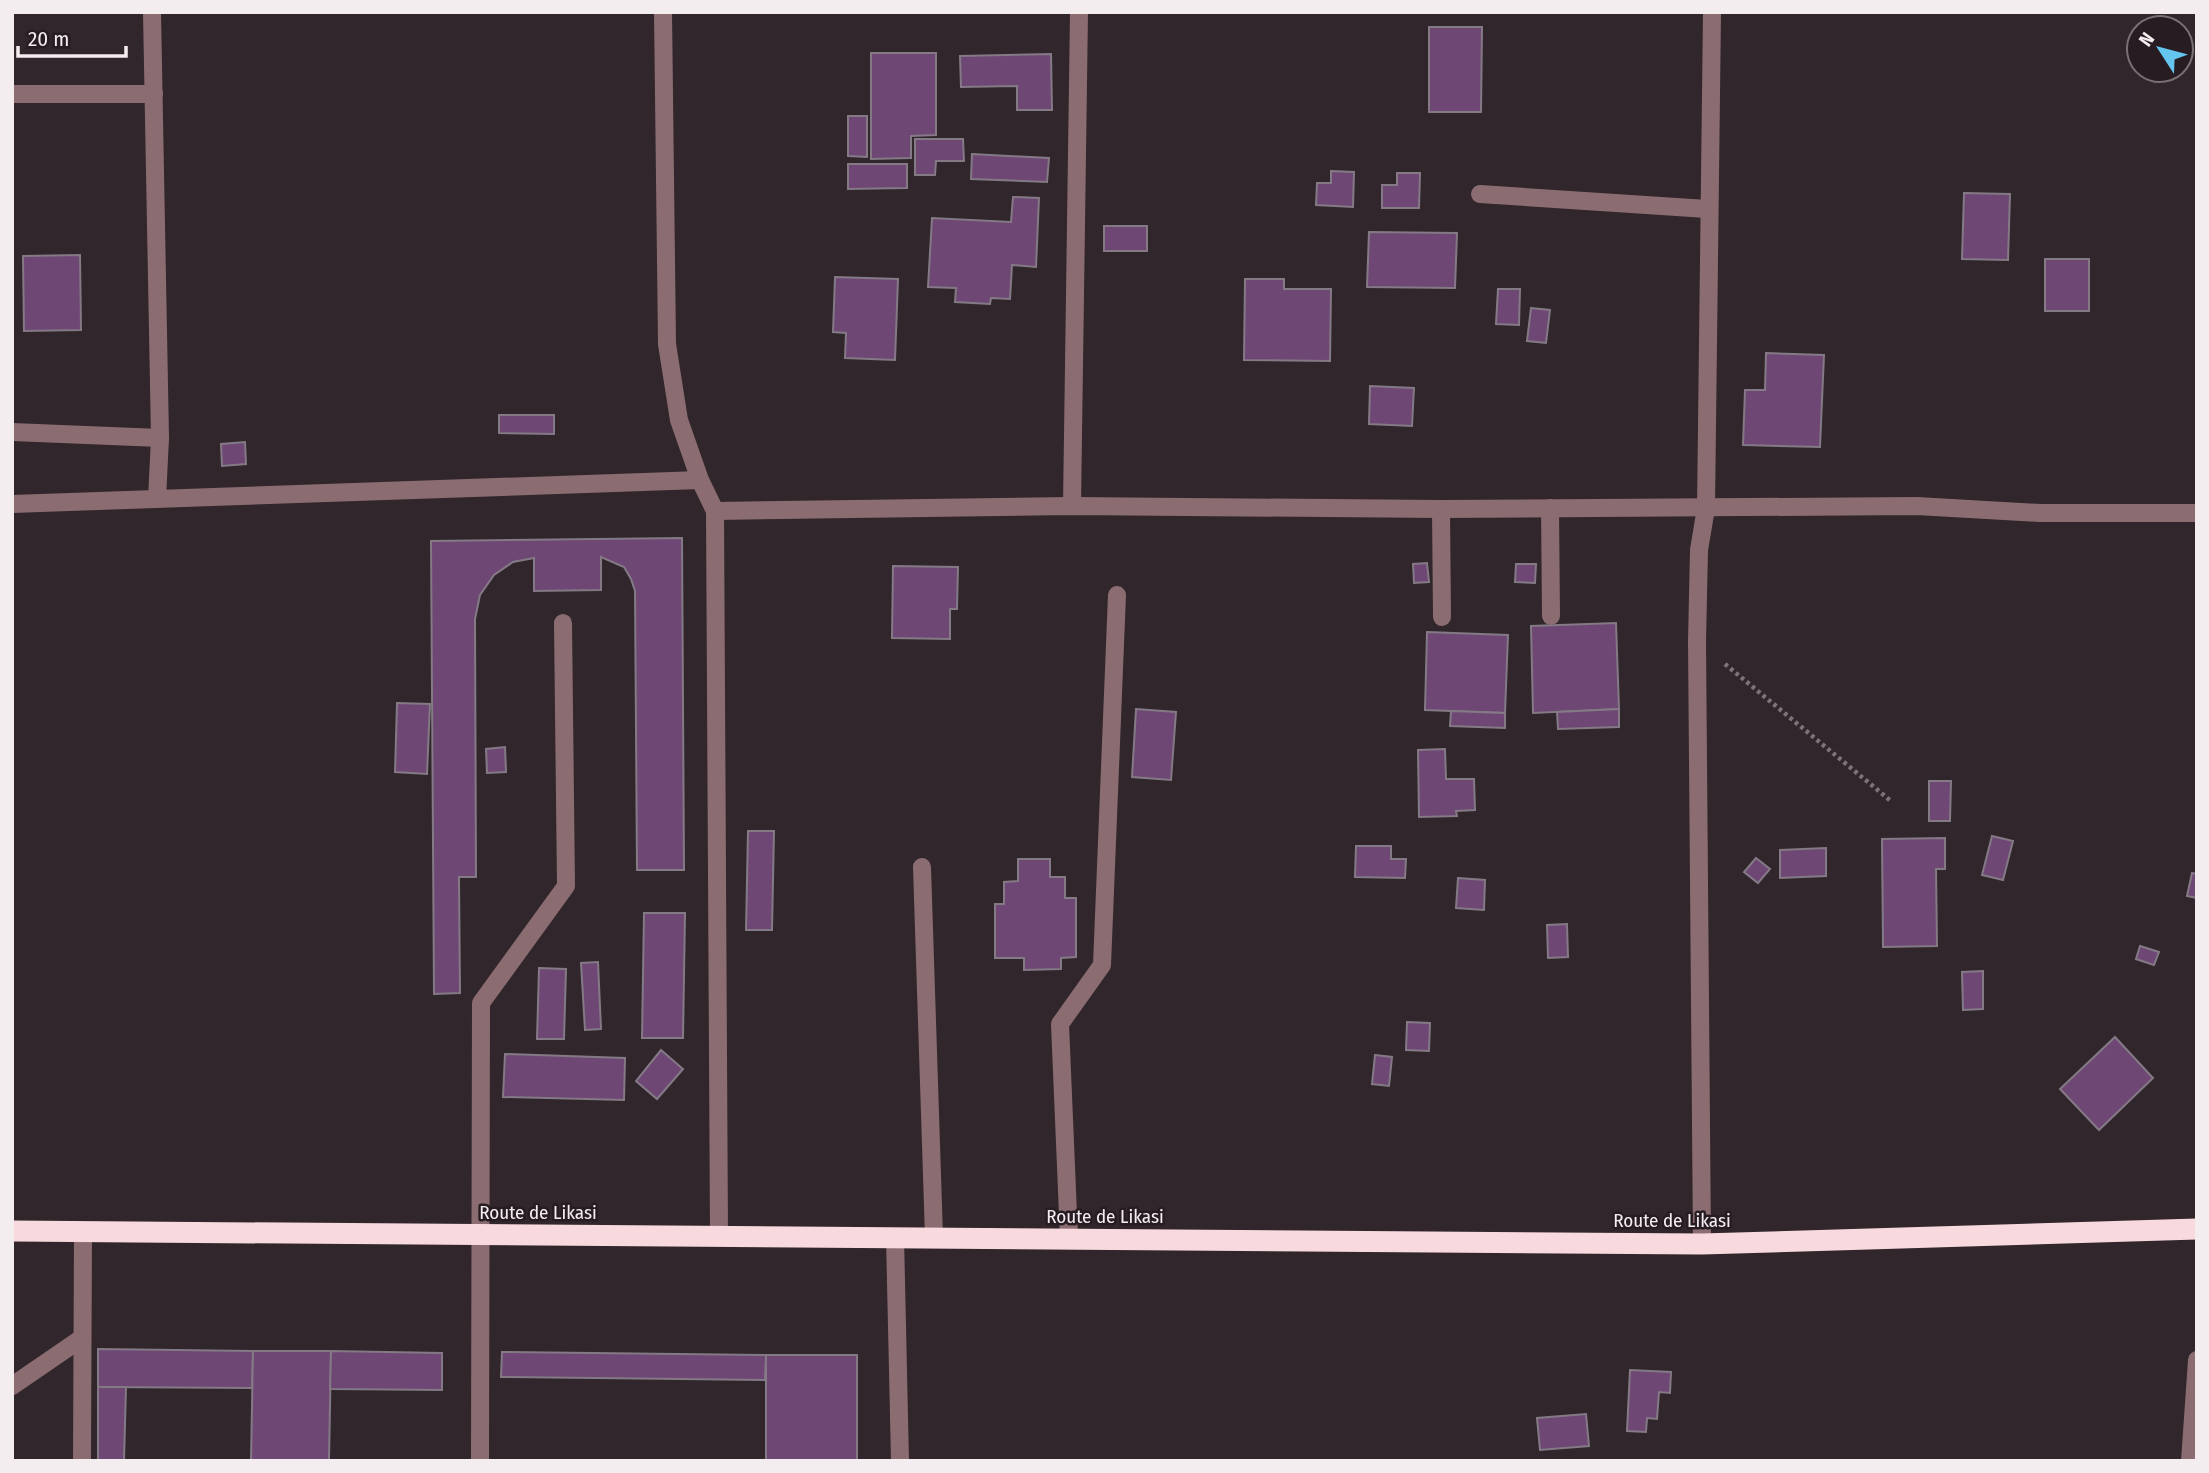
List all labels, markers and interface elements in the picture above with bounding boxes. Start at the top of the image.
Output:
scale bar [18,14,126,58]
north arrow [2125,14,2195,84]
text: 20 m [28,26,69,52]
text: N [2134,28,2159,51]
street label: Route de Likasi [479,1201,597,1224]
street label: Route de Likasi [1046,1205,1164,1228]
street label: Route de Likasi [1613,1209,1731,1232]

